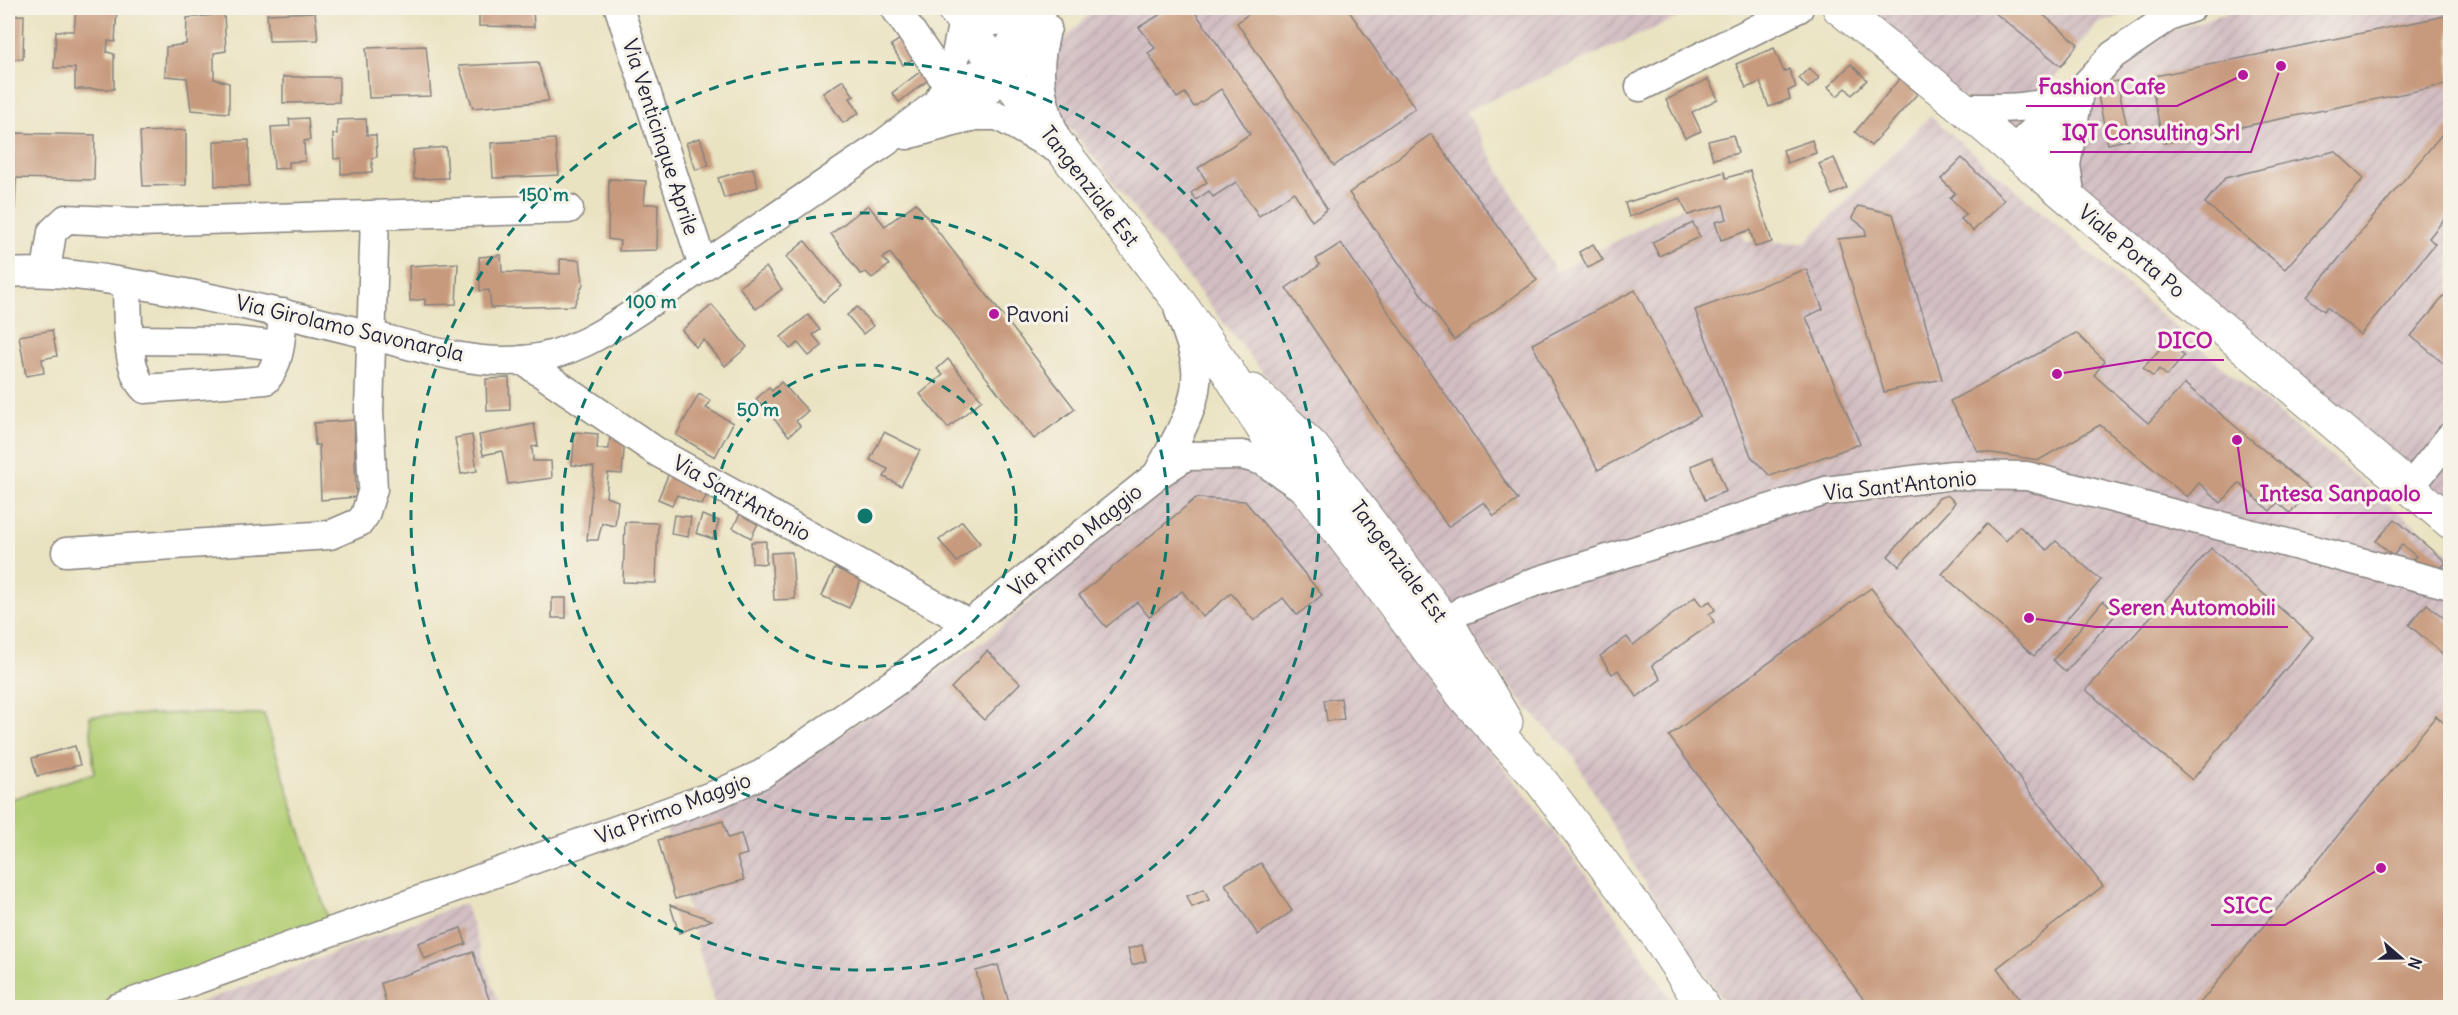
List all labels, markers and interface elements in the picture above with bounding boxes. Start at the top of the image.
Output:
street label: Via Venticinque Aprile [617,36,705,238]
callout: Fashion Cafe [2026,66,2177,106]
text: Fashion Cafe [2038,72,2166,100]
callout: IQT Consulting Srl [2050,112,2251,152]
text: IQT Consulting Srl [2062,118,2240,146]
street label: Tangenziale Est [1035,120,1145,252]
text: 150 m [519,183,569,206]
street label: Viale Porta Po [2073,198,2191,304]
street label: Via Girolamo Savonarola [233,289,467,367]
text: 100 m [626,290,677,313]
place label: Pavoni [1006,301,1069,328]
marker: Pavoni [987,307,1001,321]
callout: DICO [2145,320,2224,360]
text: DICO [2157,326,2213,354]
text: 50 m [737,398,779,421]
street label: Via Sant'Antonio [668,449,816,547]
street label: Via Sant'Antonio [1822,464,1978,506]
callout: Intesa Sanpaolo [2247,473,2432,513]
street label: Via Primo Maggio [1003,478,1147,602]
text: Intesa Sanpaolo [2260,479,2421,507]
street label: Tangenziale Est [1344,495,1454,627]
centre of rings [855,506,875,526]
callout: Seren Automobili [2096,587,2288,627]
text: Seren Automobili [2108,593,2276,621]
street label: Via Primo Maggio [591,766,755,850]
callout: SICC [2211,885,2285,925]
text: SICC [2223,891,2274,919]
north arrow [2371,928,2431,988]
text: N [2404,955,2426,972]

